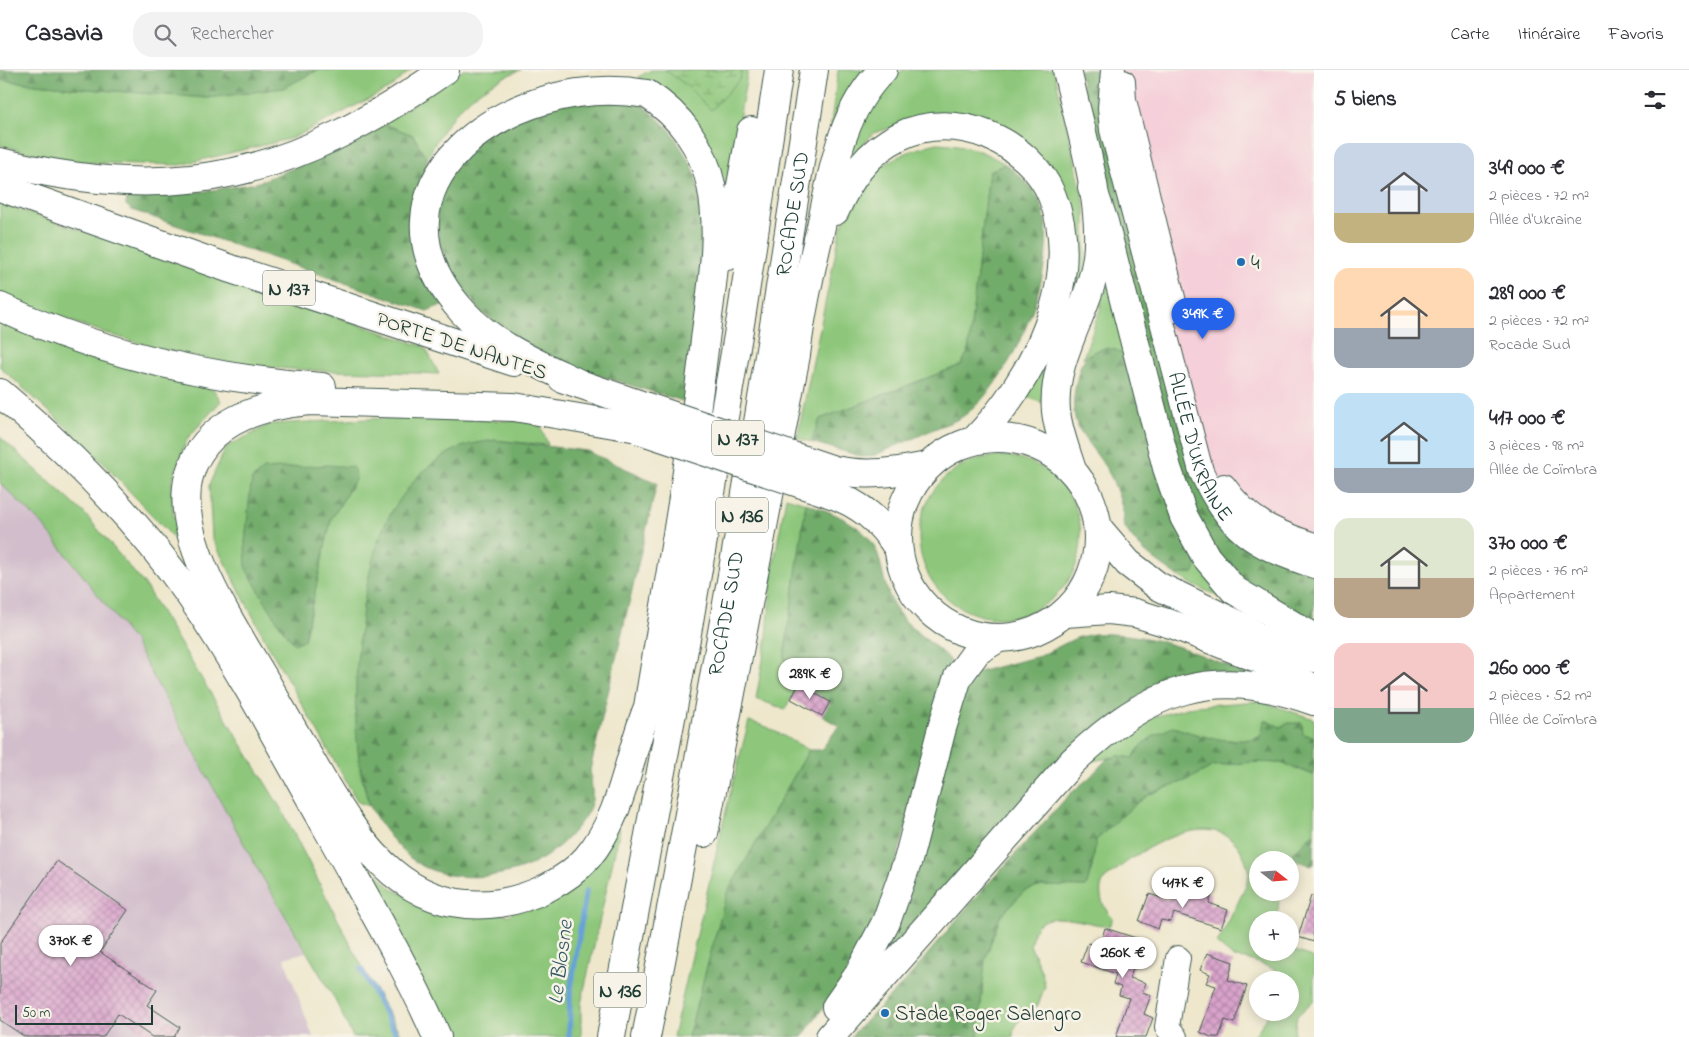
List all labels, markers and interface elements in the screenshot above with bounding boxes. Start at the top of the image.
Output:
search box [133,12,483,57]
text: Casavia [25,17,103,52]
icon: search [151,21,179,49]
text: Rechercher [191,21,274,48]
text: Carte [1450,22,1490,48]
text: Itinéraire [1518,22,1580,48]
text: Favoris [1608,22,1664,48]
text: 5 biens [1334,85,1397,115]
icon: filters [1641,86,1669,114]
street label: ROCADE SUD [769,150,818,279]
text: 349 000 € [1489,154,1565,184]
icon: home [1374,163,1434,223]
text: 2 pièces · 72 m² [1489,184,1589,208]
text: Allée d'Ukraine [1489,208,1582,232]
place label: 4 [1251,249,1260,279]
marker: 4 [1235,256,1247,268]
road number: N 137 [263,270,315,306]
text: 289 000 € [1489,279,1566,309]
icon: home [1374,288,1434,348]
pin: 349K € [1162,298,1244,340]
text: 349K € [1183,302,1223,326]
street label: PORTE DE NANTES [372,305,551,389]
text: 2 pièces · 72 m² [1489,309,1589,333]
text: Rocade Sud [1489,333,1570,357]
street label: ALLÉE D'UKRAINE [1159,369,1239,528]
text: 417 000 € [1489,404,1565,434]
icon: home [1374,413,1434,473]
road number: N 137 [712,420,764,456]
text: 3 pièces · 98 m² [1489,434,1584,458]
text: Allée de Coïmbra [1489,458,1597,482]
road number: N 136 [716,498,768,532]
text: 370 000 € [1489,529,1568,559]
icon: home [1374,538,1434,598]
street label: ROCADE SUD [702,549,753,678]
text: 2 pièces · 76 m² [1489,559,1588,583]
text: Appartement [1489,583,1575,607]
text: 260 000 € [1489,654,1570,684]
pin: 289K € [769,658,851,700]
text: 289K € [789,662,831,686]
icon: home [1374,663,1434,723]
text: 2 pièces · 52 m² [1489,684,1592,708]
text: Allée de Coïmbra [1489,708,1597,732]
north arrow [1249,851,1299,901]
map controls [1249,851,1299,1021]
pin: 417K € [1142,866,1224,909]
text: 417K € [1162,871,1204,895]
button: + [1249,911,1299,961]
water label: Le Blosne [541,918,583,1006]
pin: 370K € [30,924,112,967]
text: 370K € [49,929,93,953]
pin: 260K € [1082,936,1164,979]
text: 260K € [1101,941,1145,965]
button: − [1249,971,1299,1021]
road number: N 136 [594,972,646,1008]
place label: Stade Roger Salengro [895,1000,1082,1032]
scale bar [15,1002,152,1025]
text: 50 m [22,1003,50,1024]
marker: Stade Roger Salengro [879,1007,891,1019]

